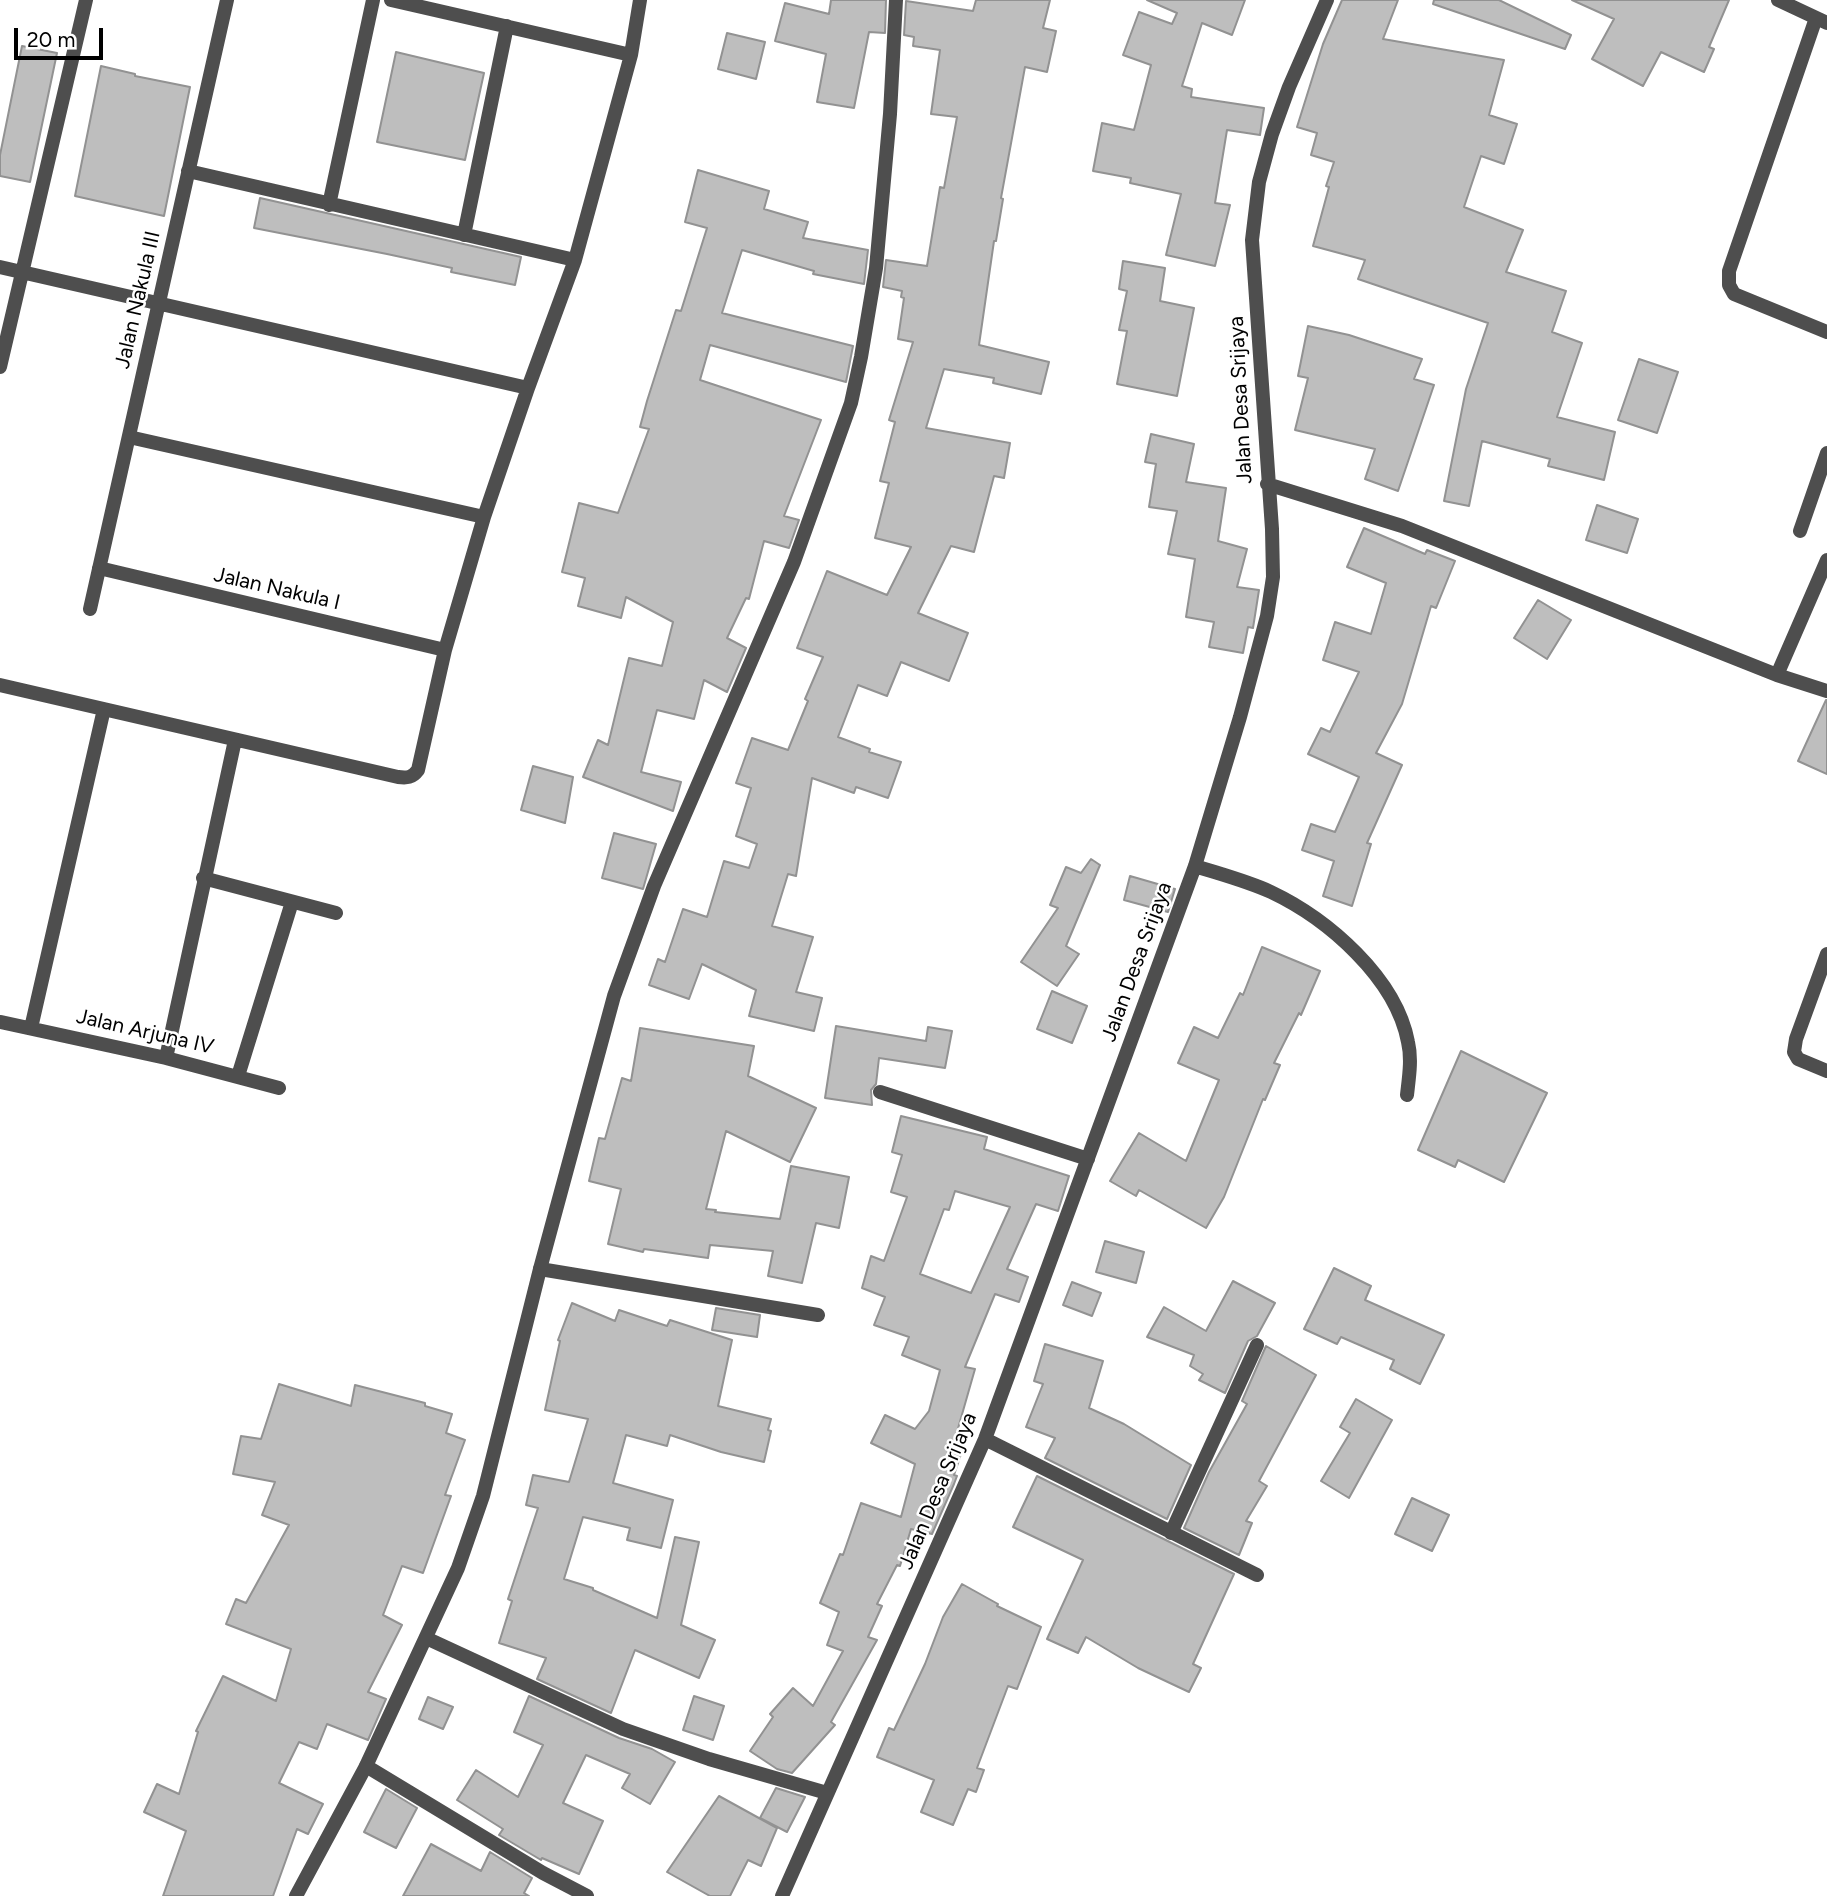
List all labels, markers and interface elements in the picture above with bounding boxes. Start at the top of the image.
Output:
scale bar [18,14,107,58]
text: 20 m [27,27,75,52]
street label: Jalan Nakula III [110,229,166,371]
street label: Jalan Desa Srijaya [1224,315,1258,485]
street label: Jalan Nakula I [211,562,343,616]
street label: Jalan Desa Srijaya [1096,879,1178,1045]
street label: Jalan Arjuna IV [74,1004,216,1060]
street label: Jalan Desa Srijaya [894,1409,982,1573]

